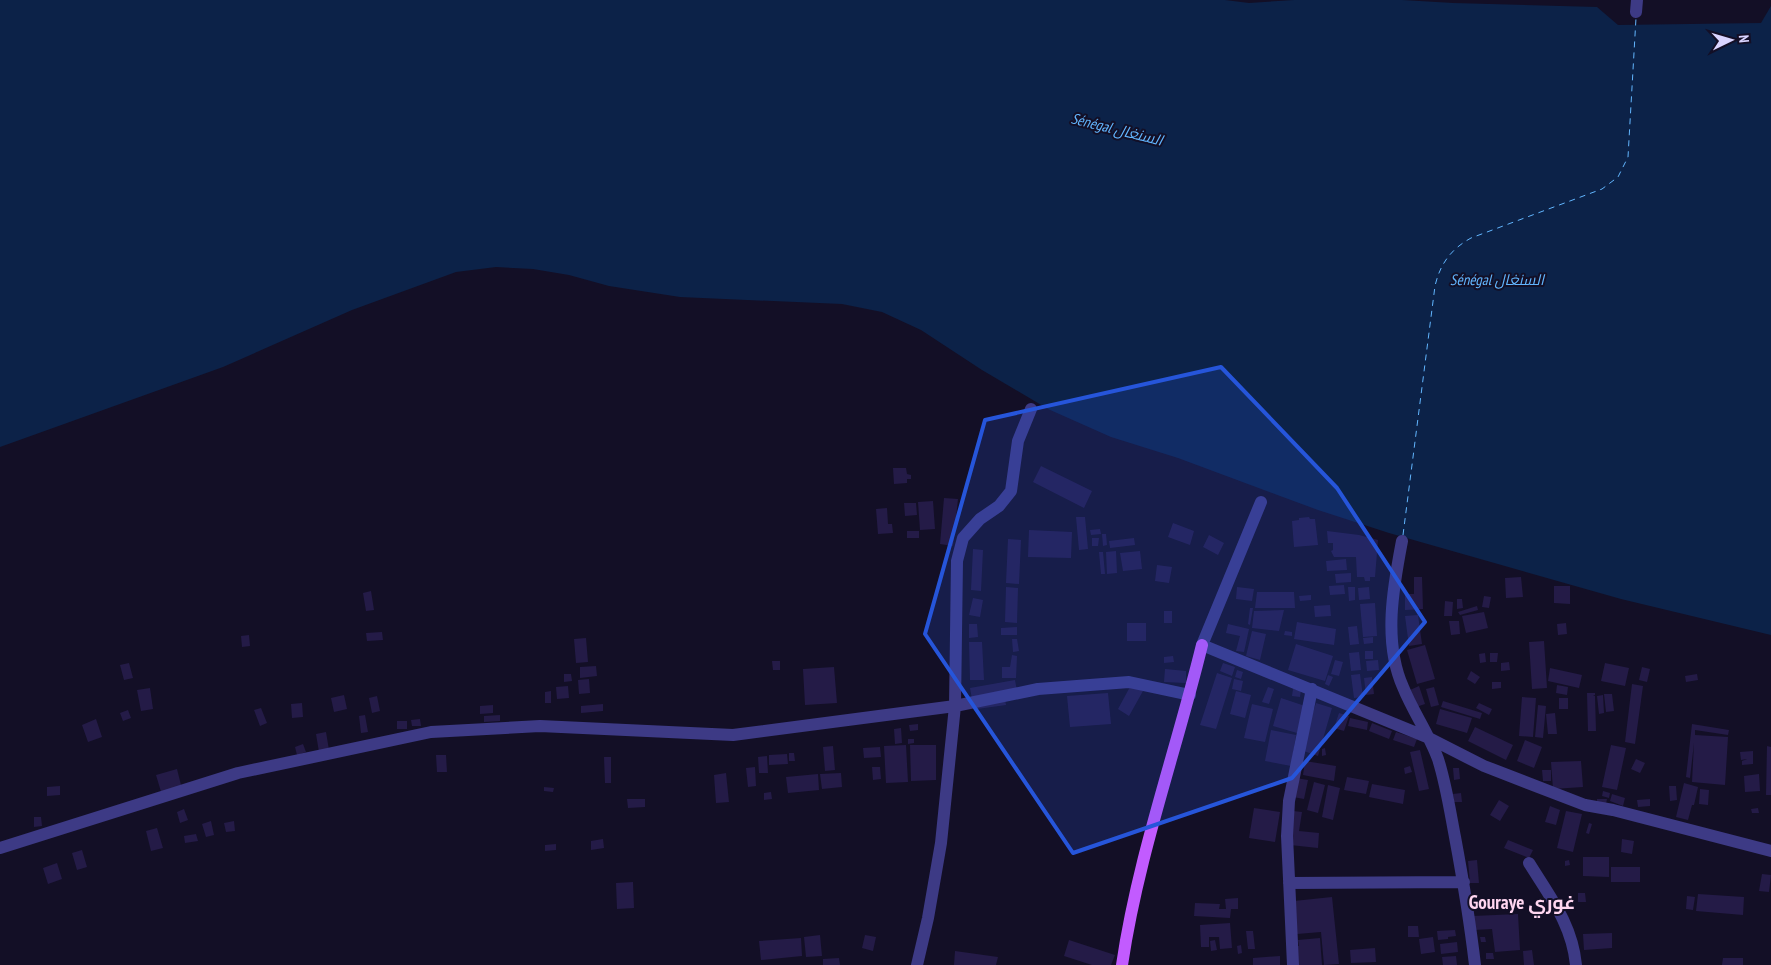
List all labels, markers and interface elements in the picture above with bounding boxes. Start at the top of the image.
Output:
north arrow [1706,15,1756,65]
text: N [1735,34,1753,43]
water label: Sénégal السنغال [1069,108,1167,150]
water label: Sénégal السنغال [1450,270,1546,289]
district label: Gouraye غوري [1469,890,1575,918]

